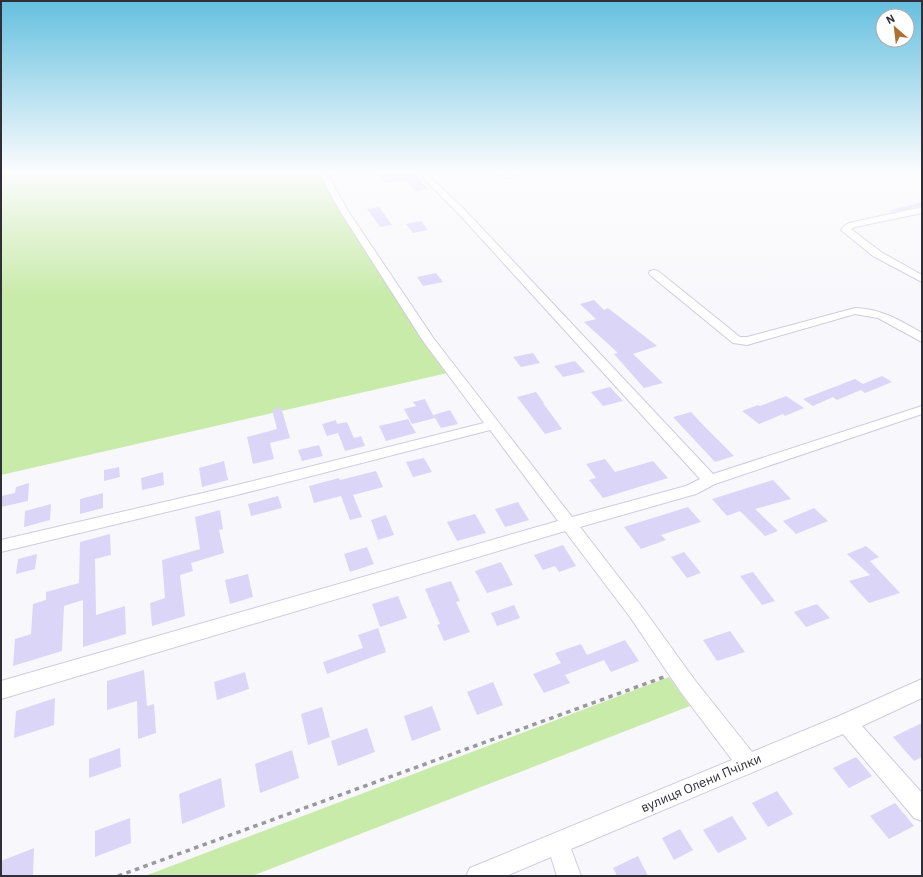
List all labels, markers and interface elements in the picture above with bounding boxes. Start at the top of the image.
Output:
north arrow [875,8,915,48]
text: N [884,11,897,27]
street label: вулиця Олени Пчілки [638,750,764,816]

